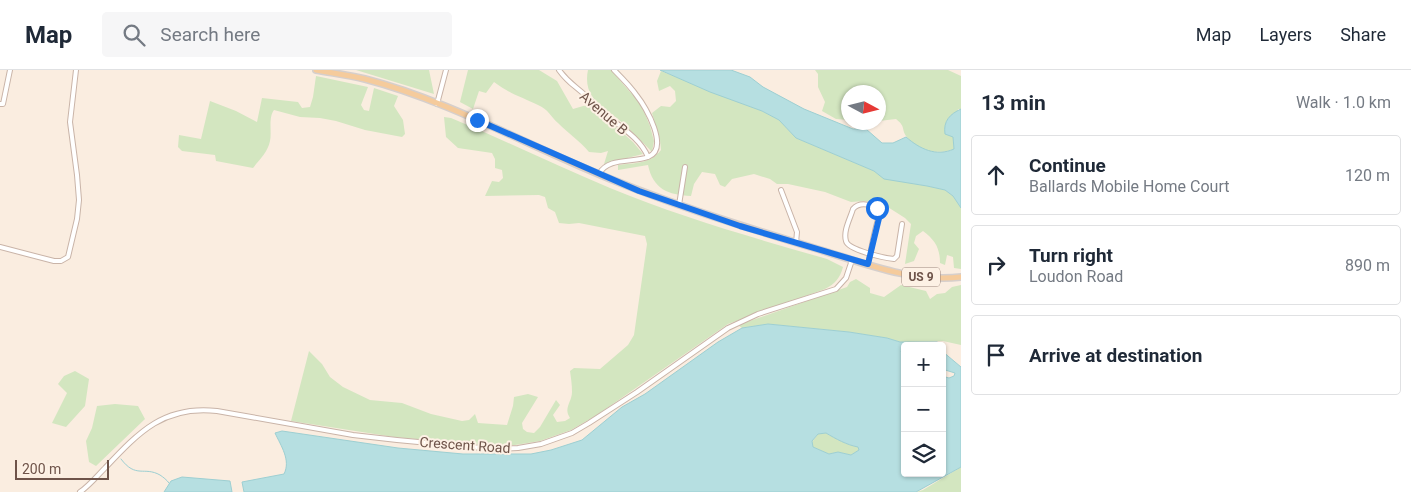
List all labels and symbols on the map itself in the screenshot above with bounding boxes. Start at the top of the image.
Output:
north arrow [841,85,886,130]
street label: Avenue B [577,88,631,138]
route end [466,109,489,132]
route start [866,197,889,220]
road number: US 9 [902,268,940,286]
street label: Crescent Road [419,434,511,456]
scale bar [15,457,109,480]

